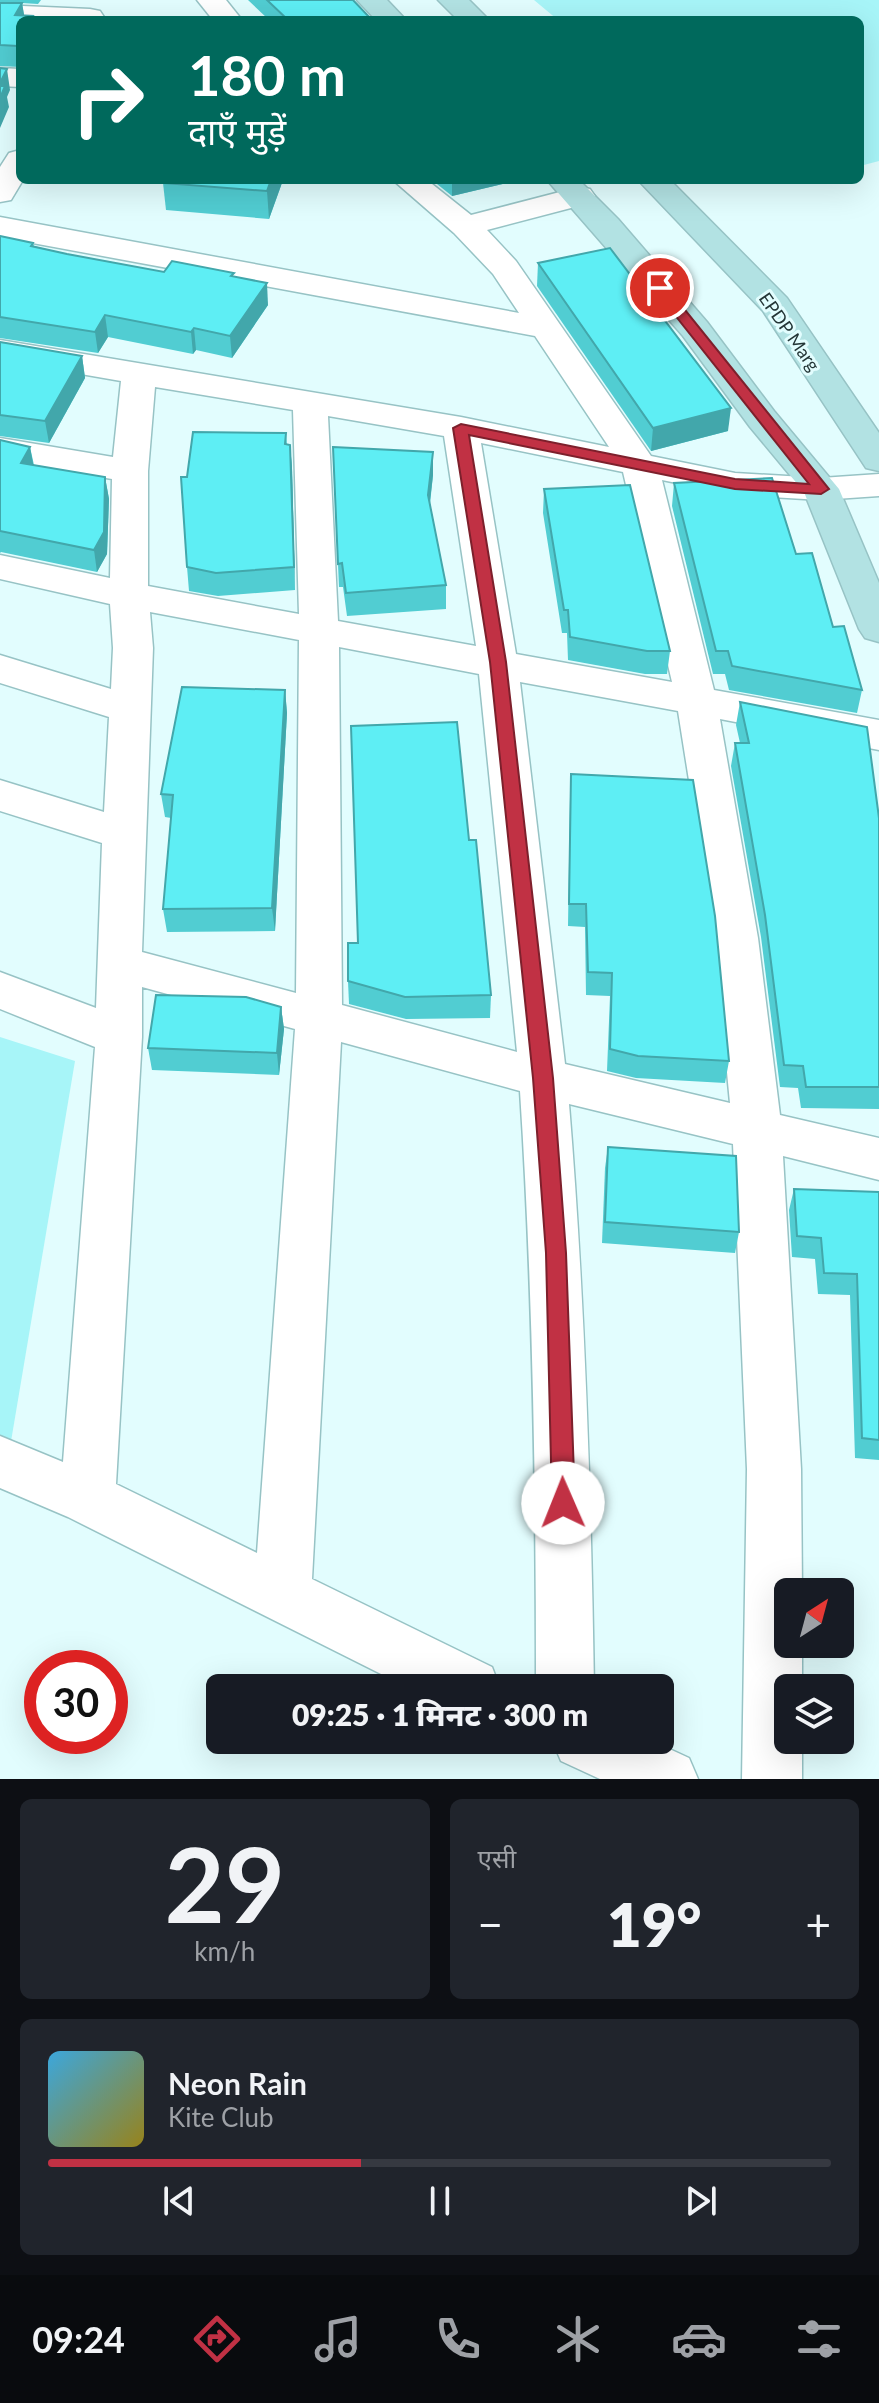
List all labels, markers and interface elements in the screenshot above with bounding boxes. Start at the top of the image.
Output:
text: 180 m [188,41,346,108]
icon: right [56,48,160,152]
text: दाएँ मुड़ें [188,109,286,153]
pin [626,254,694,322]
icon: arrive [638,266,682,310]
street label: EPDP Marg [755,288,825,375]
position arrow [521,1461,605,1545]
north arrow [774,1578,854,1658]
map controls [774,1578,854,1754]
speed limit sign: 30 [24,1650,128,1754]
button: layers [774,1674,854,1754]
text: 09:25 · 1 मिनट · 300 m [292,1696,588,1732]
text: 29 [164,1820,285,1945]
text: एसी [478,1842,516,1874]
text: 19° [607,1888,702,1960]
text: − [478,1898,503,1950]
text: + [805,1898,831,1950]
text: km/h [194,1935,255,1967]
text: Neon Rain [168,2065,307,2101]
text: Kite Club [168,2101,274,2133]
icon: previous [157,2179,201,2223]
icon: pause [418,2179,462,2223]
icon: next [679,2179,723,2223]
icon: directions [189,2311,245,2367]
icon: music [310,2311,366,2367]
icon: phone [430,2311,486,2367]
icon: climate [550,2311,606,2367]
icon: car [671,2311,727,2367]
icon: filters [791,2311,847,2367]
text: 09:24 [32,2317,125,2361]

